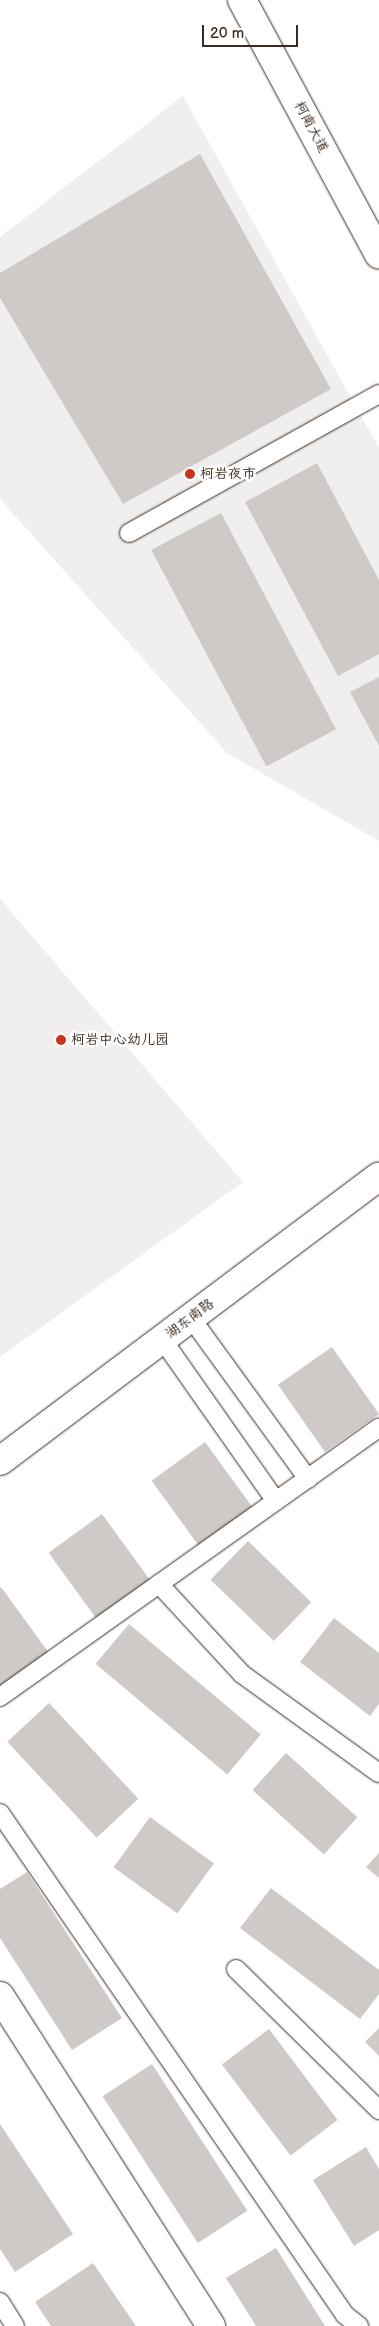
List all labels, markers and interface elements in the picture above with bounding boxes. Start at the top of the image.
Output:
scale bar [204,15,300,47]
text: 20 m [210,24,244,43]
street label: 柯南大道 [290,98,332,156]
place label: 柯岩夜市 [200,466,256,482]
marker: 柯岩夜市 [184,468,196,480]
place label: 柯岩中心幼儿园 [71,1032,169,1048]
marker: 柯岩中心幼儿园 [55,1034,67,1046]
street label: 湖东南路 [163,1295,217,1343]

